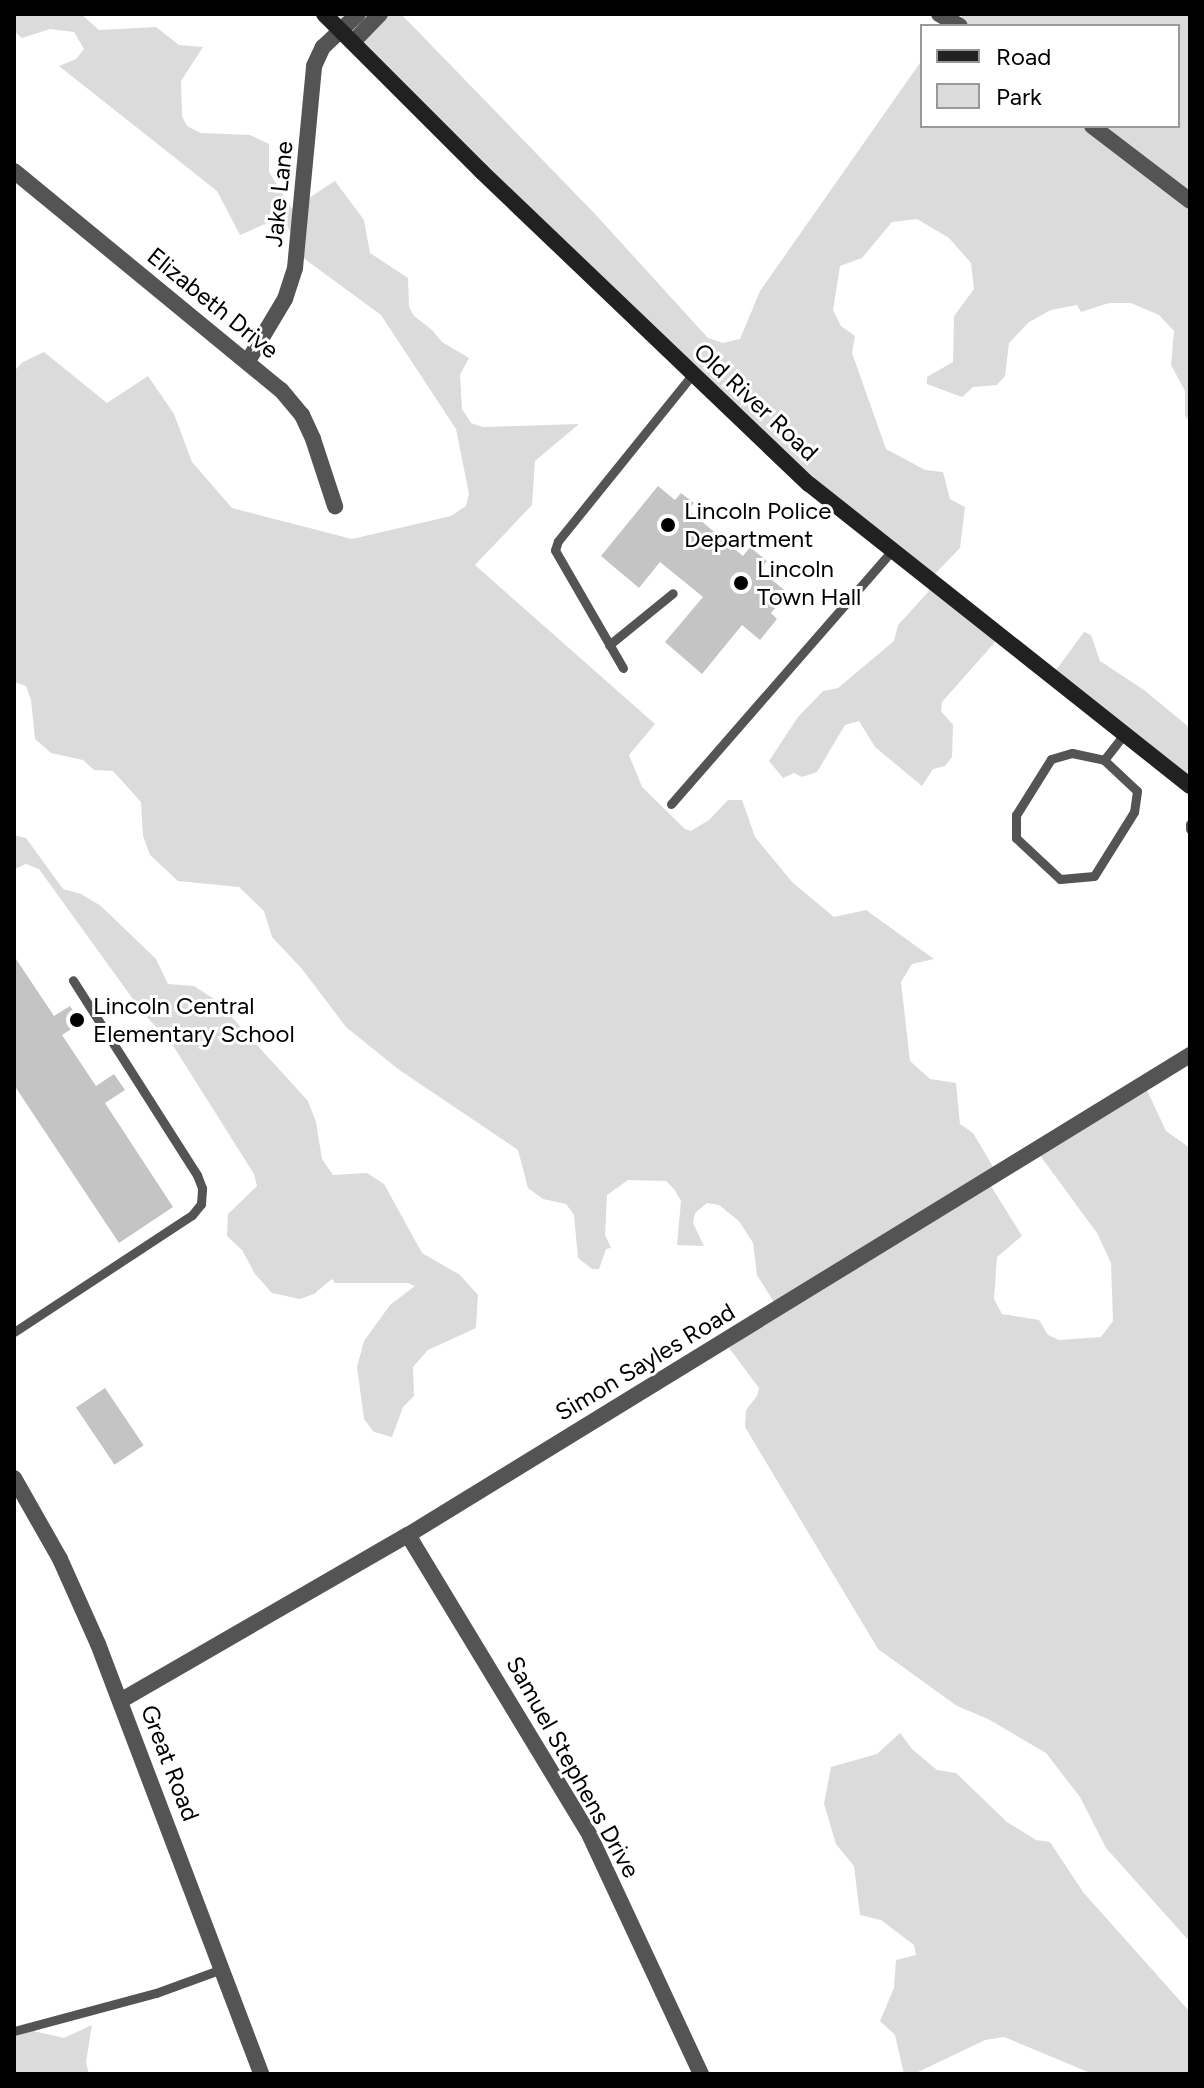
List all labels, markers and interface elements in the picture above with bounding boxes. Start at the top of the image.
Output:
legend [920,24,1180,128]
text: Road [996,42,1051,71]
text: Park [996,82,1042,111]
street label: Jake Lane [259,140,299,248]
street label: Elizabeth Drive [142,241,284,365]
street label: Old River Road [688,337,824,467]
place label: Lincoln Police Department [684,497,831,553]
marker: Lincoln Police Department [659,516,677,534]
place label: Lincoln Town Hall [757,555,861,611]
marker: Lincoln Town Hall [732,574,750,592]
place label: Lincoln Central Elementary School [93,992,295,1048]
marker: Lincoln Central Elementary School [68,1011,86,1029]
street label: Simon Sayles Road [550,1297,740,1427]
street label: Samuel Stephens Drive [500,1651,646,1883]
street label: Great Road [135,1701,205,1825]

